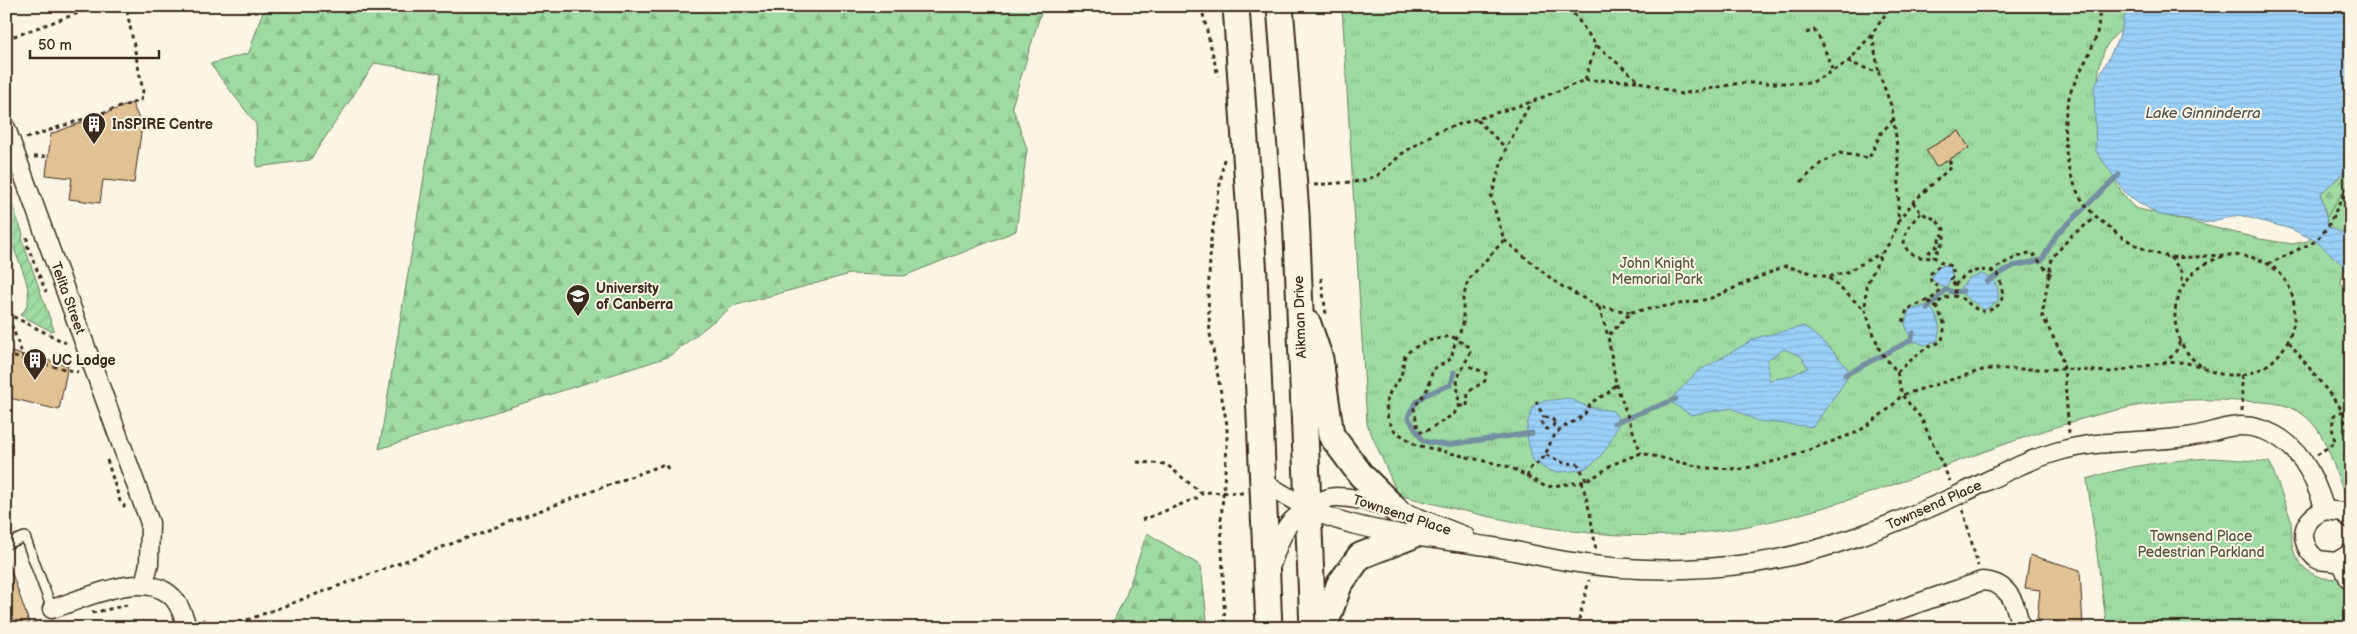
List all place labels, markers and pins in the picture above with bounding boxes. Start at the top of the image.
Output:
building icon: InSPIRE Centre [81,111,107,145]
place label: InSPIRE Centre [112,116,213,133]
place label: University of Canberra [596,280,673,313]
school or university icon: University of Canberra [565,283,591,317]
building icon: UC Lodge [22,347,48,381]
place label: UC Lodge [52,352,116,369]

